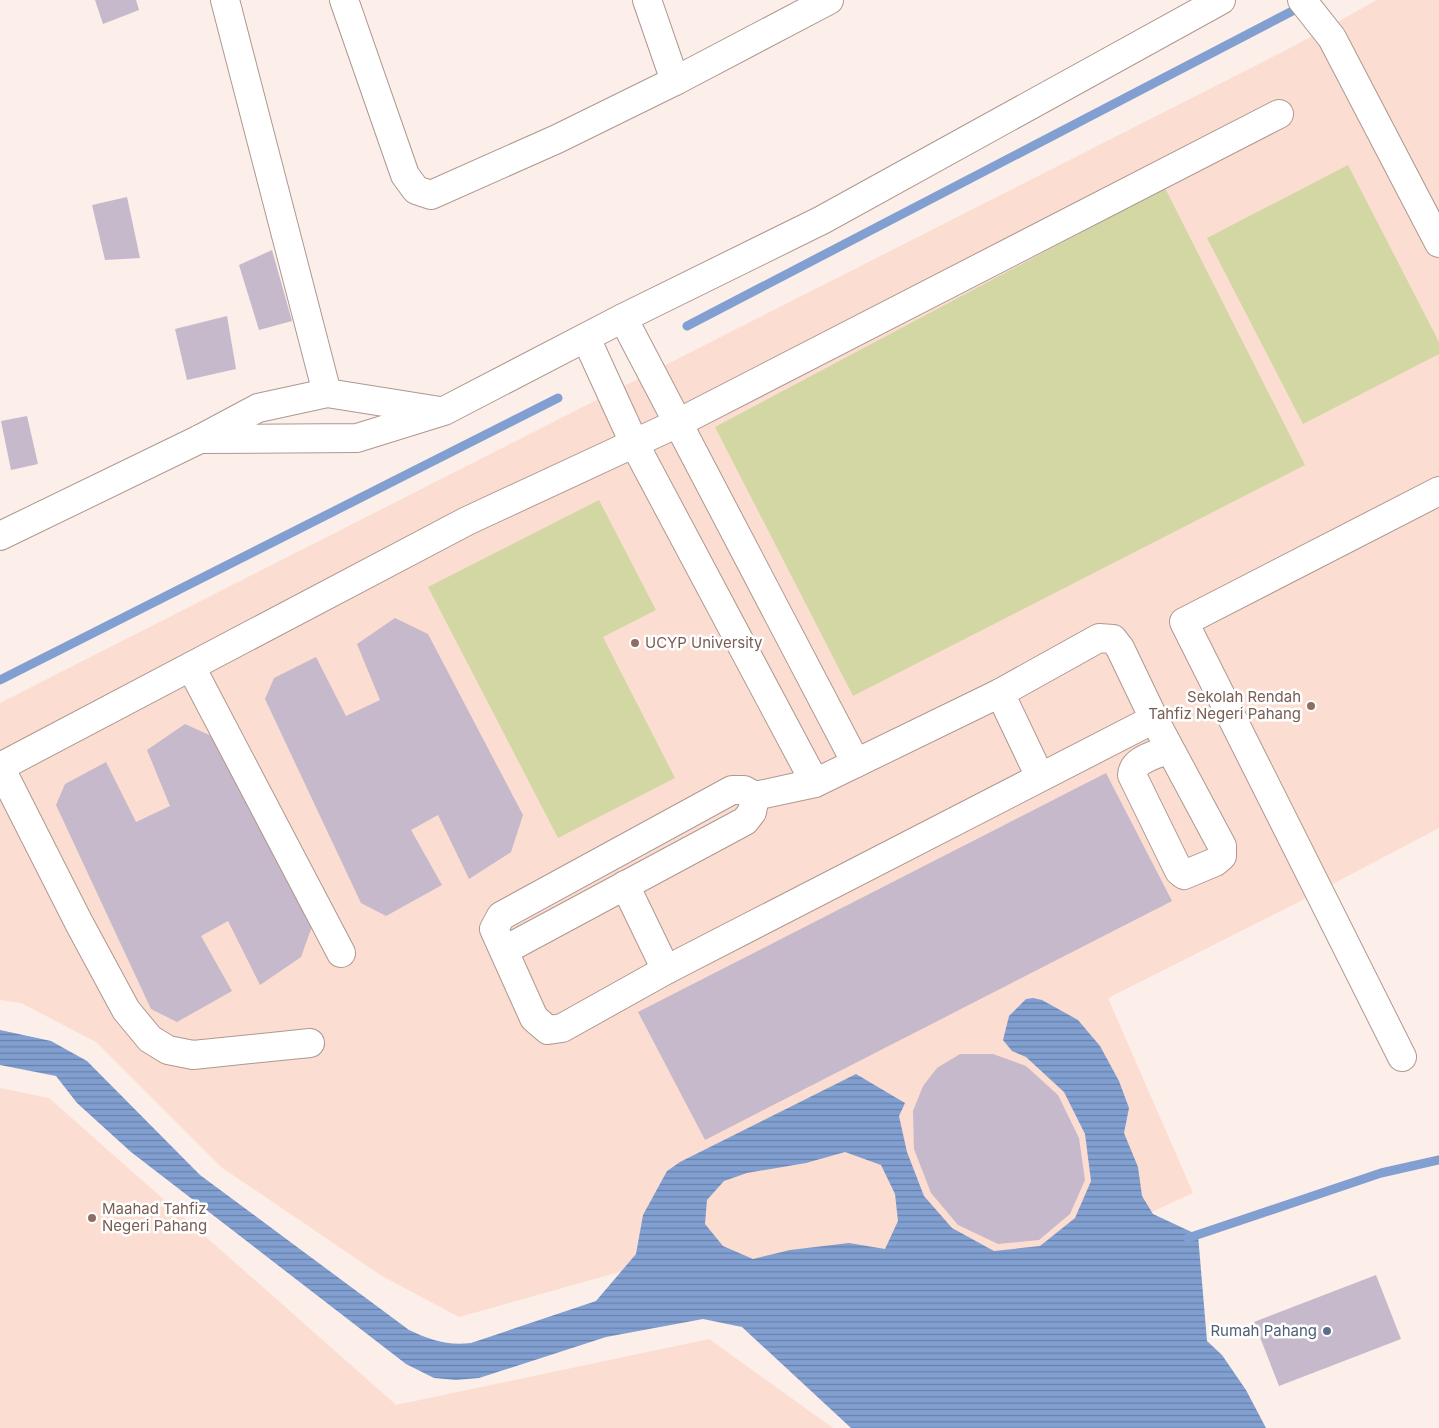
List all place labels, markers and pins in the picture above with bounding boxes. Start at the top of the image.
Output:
place label: UCYP University [645,633,763,652]
marker: UCYP University [629,637,641,649]
place label: Sekolah Rendah Tahfiz Negeri Pahang [1148,687,1301,723]
marker: Sekolah Rendah Tahfiz Negeri Pahang [1305,700,1317,712]
place label: Maahad Tahfiz Negeri Pahang [102,1199,207,1235]
marker: Maahad Tahfiz Negeri Pahang [86,1212,98,1224]
place label: Rumah Pahang [1210,1321,1317,1340]
marker: Rumah Pahang [1321,1325,1333,1337]

